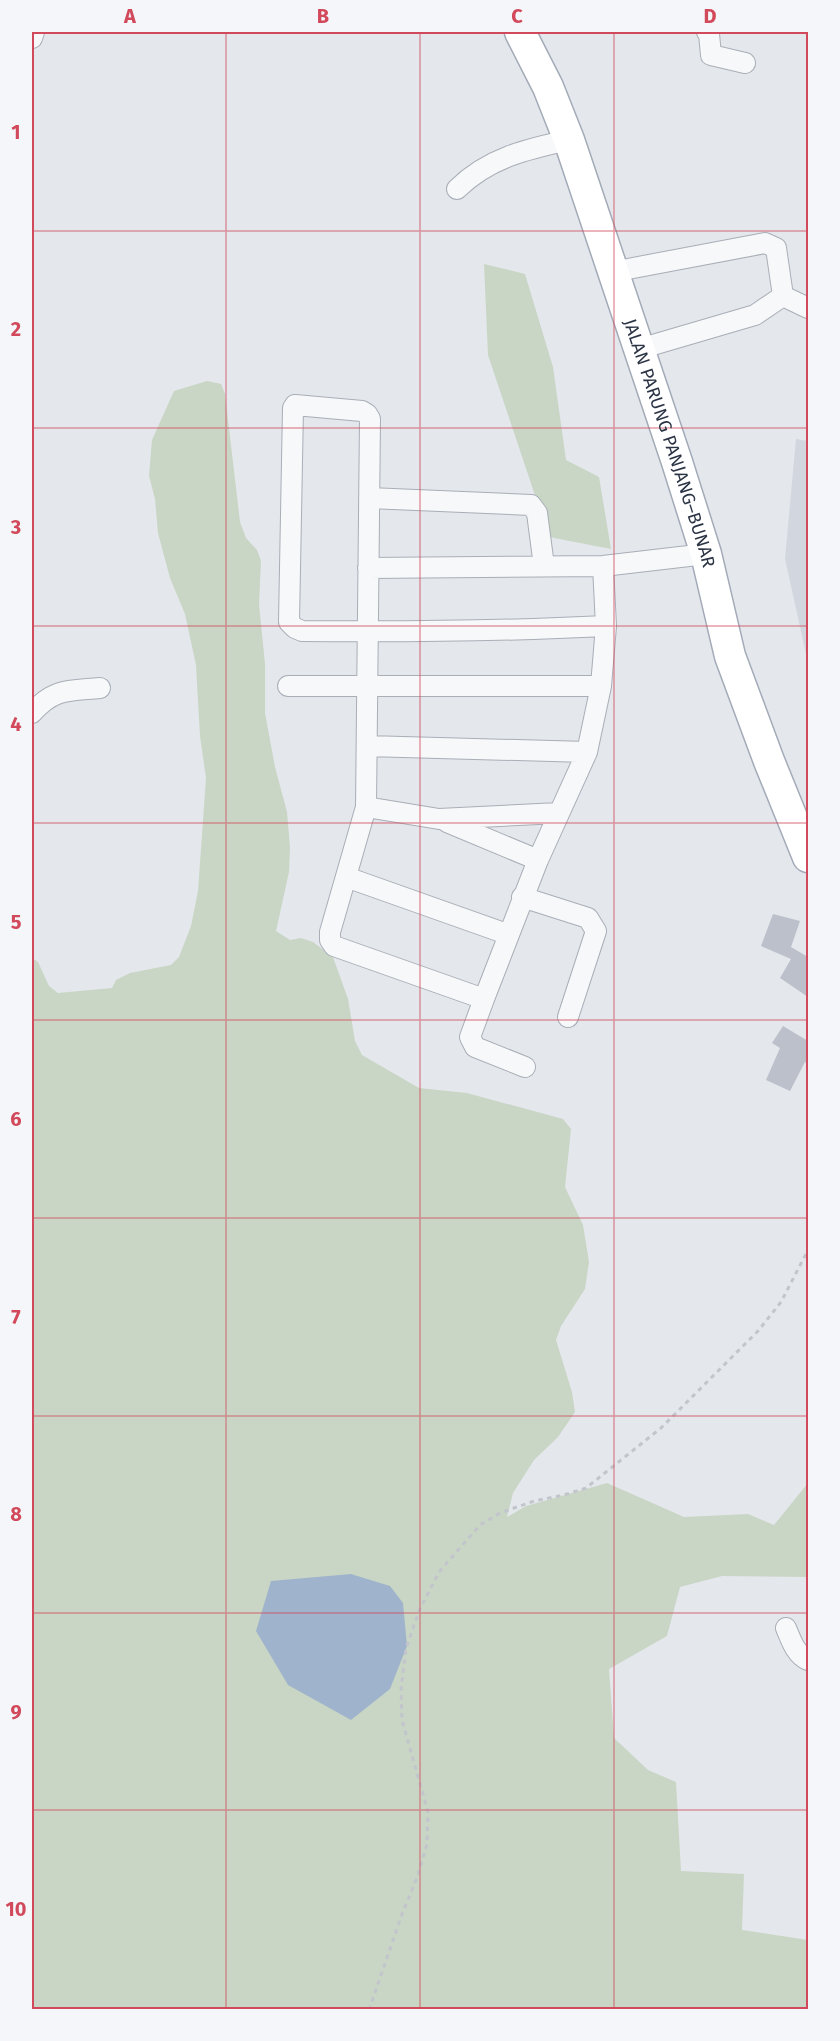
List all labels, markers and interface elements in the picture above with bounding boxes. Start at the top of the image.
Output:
text: A [123,4,137,28]
text: B [317,4,329,28]
text: C [511,4,523,28]
text: D [703,4,717,28]
text: 1 [11,120,21,144]
street label: JALAN PARUNG PANJANG–BUNAR [619,316,720,570]
text: 2 [11,317,21,341]
text: 3 [10,515,21,539]
text: 4 [10,712,22,736]
text: 5 [11,910,22,934]
text: 6 [10,1107,22,1131]
text: 7 [11,1305,21,1329]
text: 8 [10,1502,22,1526]
text: 9 [10,1700,22,1724]
text: 10 [6,1897,26,1921]

